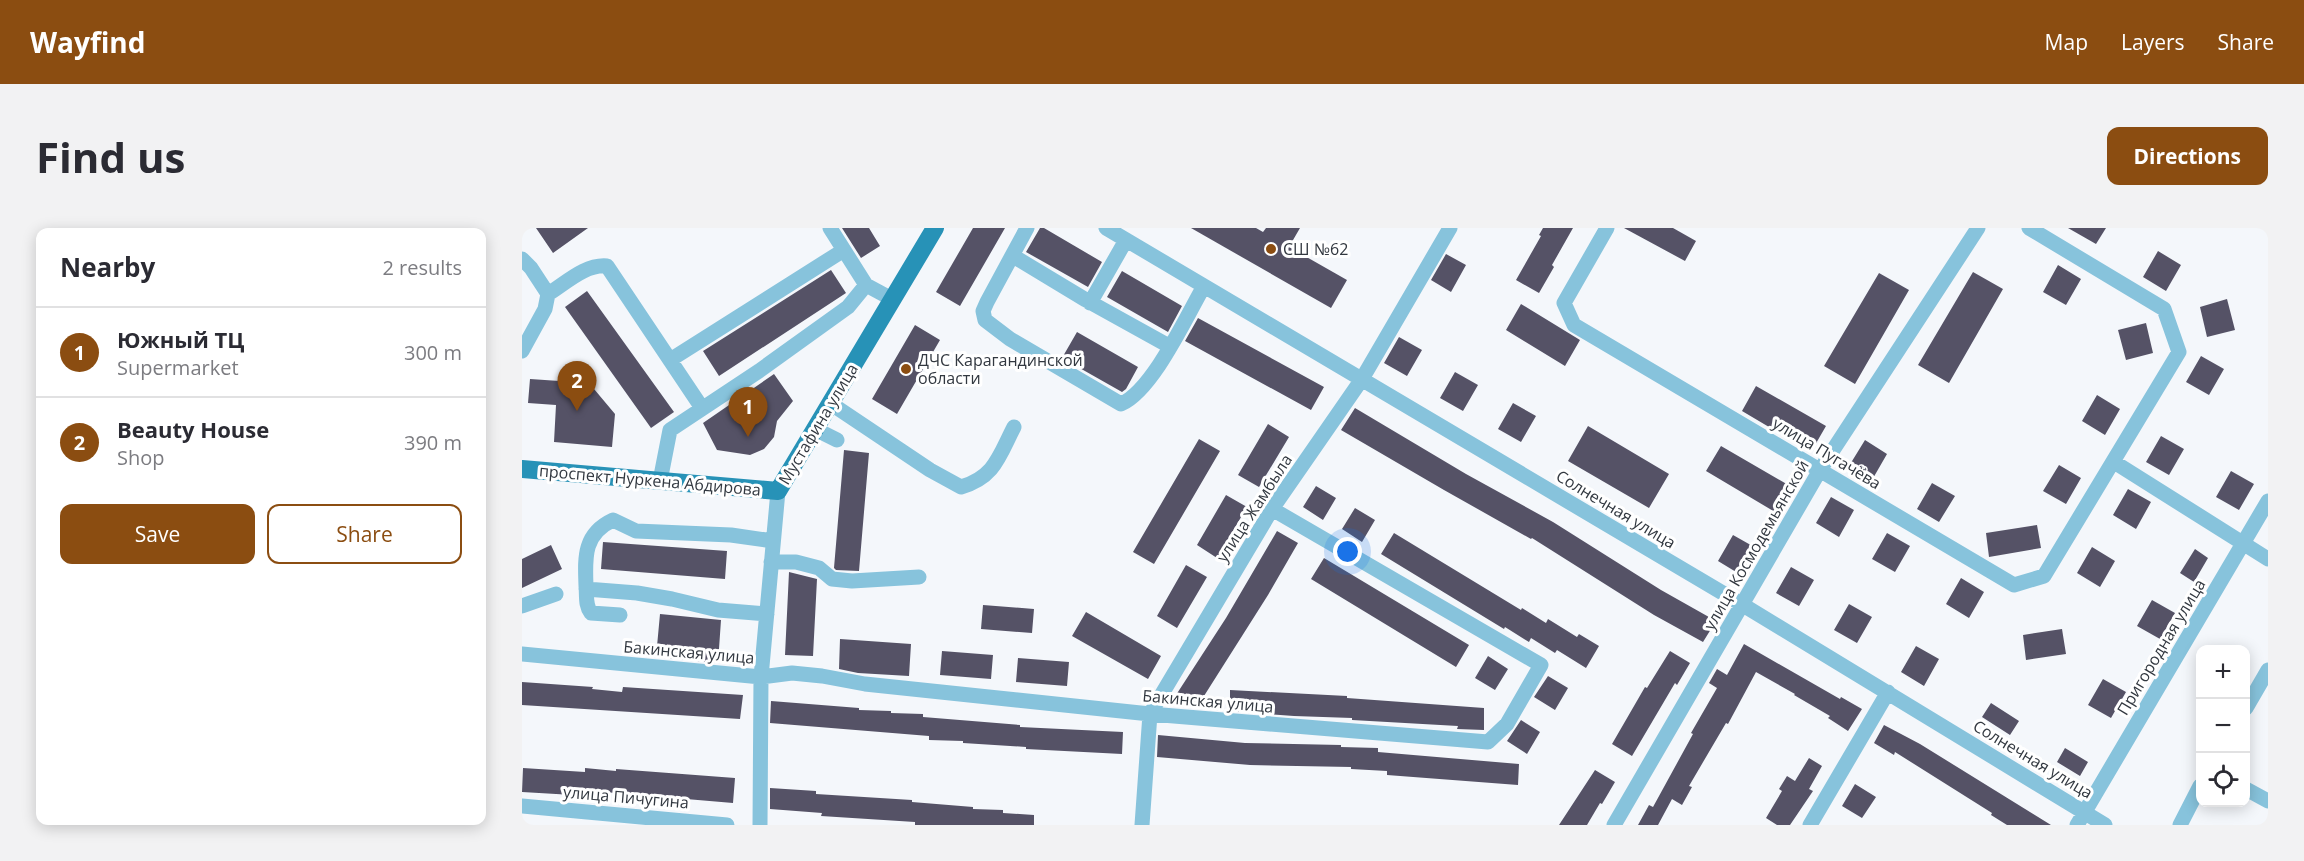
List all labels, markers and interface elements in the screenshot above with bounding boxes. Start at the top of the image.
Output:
text: Wayfind [30,23,145,61]
text: Map [2045,28,2088,56]
text: Layers [2121,28,2185,56]
text: Share [2218,28,2274,56]
button: Directions [2107,127,2268,185]
text: Find us [36,128,185,185]
place label: СШ №62 [1283,238,1348,260]
marker: СШ №62 [1264,242,1278,256]
text: Nearby [60,249,155,285]
text: 2 results [382,254,462,281]
text: Южный ТЦ [117,324,245,354]
text: 1 [74,339,85,366]
text: 300 m [404,339,462,366]
place label: ДЧС Карагандинской области [918,349,1083,389]
text: Supermarket [117,354,239,381]
street label: Мустафина улица [773,359,863,489]
pin: 2 [558,362,596,411]
marker: ДЧС Карагандинской области [899,362,913,376]
pin: 1 [728,388,768,437]
street label: улица Пугачёва [1769,412,1885,494]
text: Beauty House [117,414,269,444]
text: 2 [74,429,85,456]
text: 390 m [404,429,462,456]
text: Shop [117,444,165,471]
street label: улица Жамбыла [1211,450,1297,566]
street label: улица Космодемьянской [1698,456,1814,634]
street label: проспект Нуркена Абдирова [538,459,762,501]
street label: Солнечная улица [1552,465,1680,553]
button: Save [60,504,255,564]
button: Share [267,504,462,564]
your location [1333,537,1362,566]
street label: Пригородная улица [2112,575,2210,719]
street label: Бакинская улица [623,635,755,669]
map controls [2196,645,2250,807]
button: + [2196,645,2250,699]
street label: Бакинская улица [1142,684,1274,718]
button: − [2196,699,2250,753]
street label: Солнечная улица [1969,715,2097,803]
button: locate [2196,753,2250,807]
street label: улица Пичугина [562,781,690,813]

